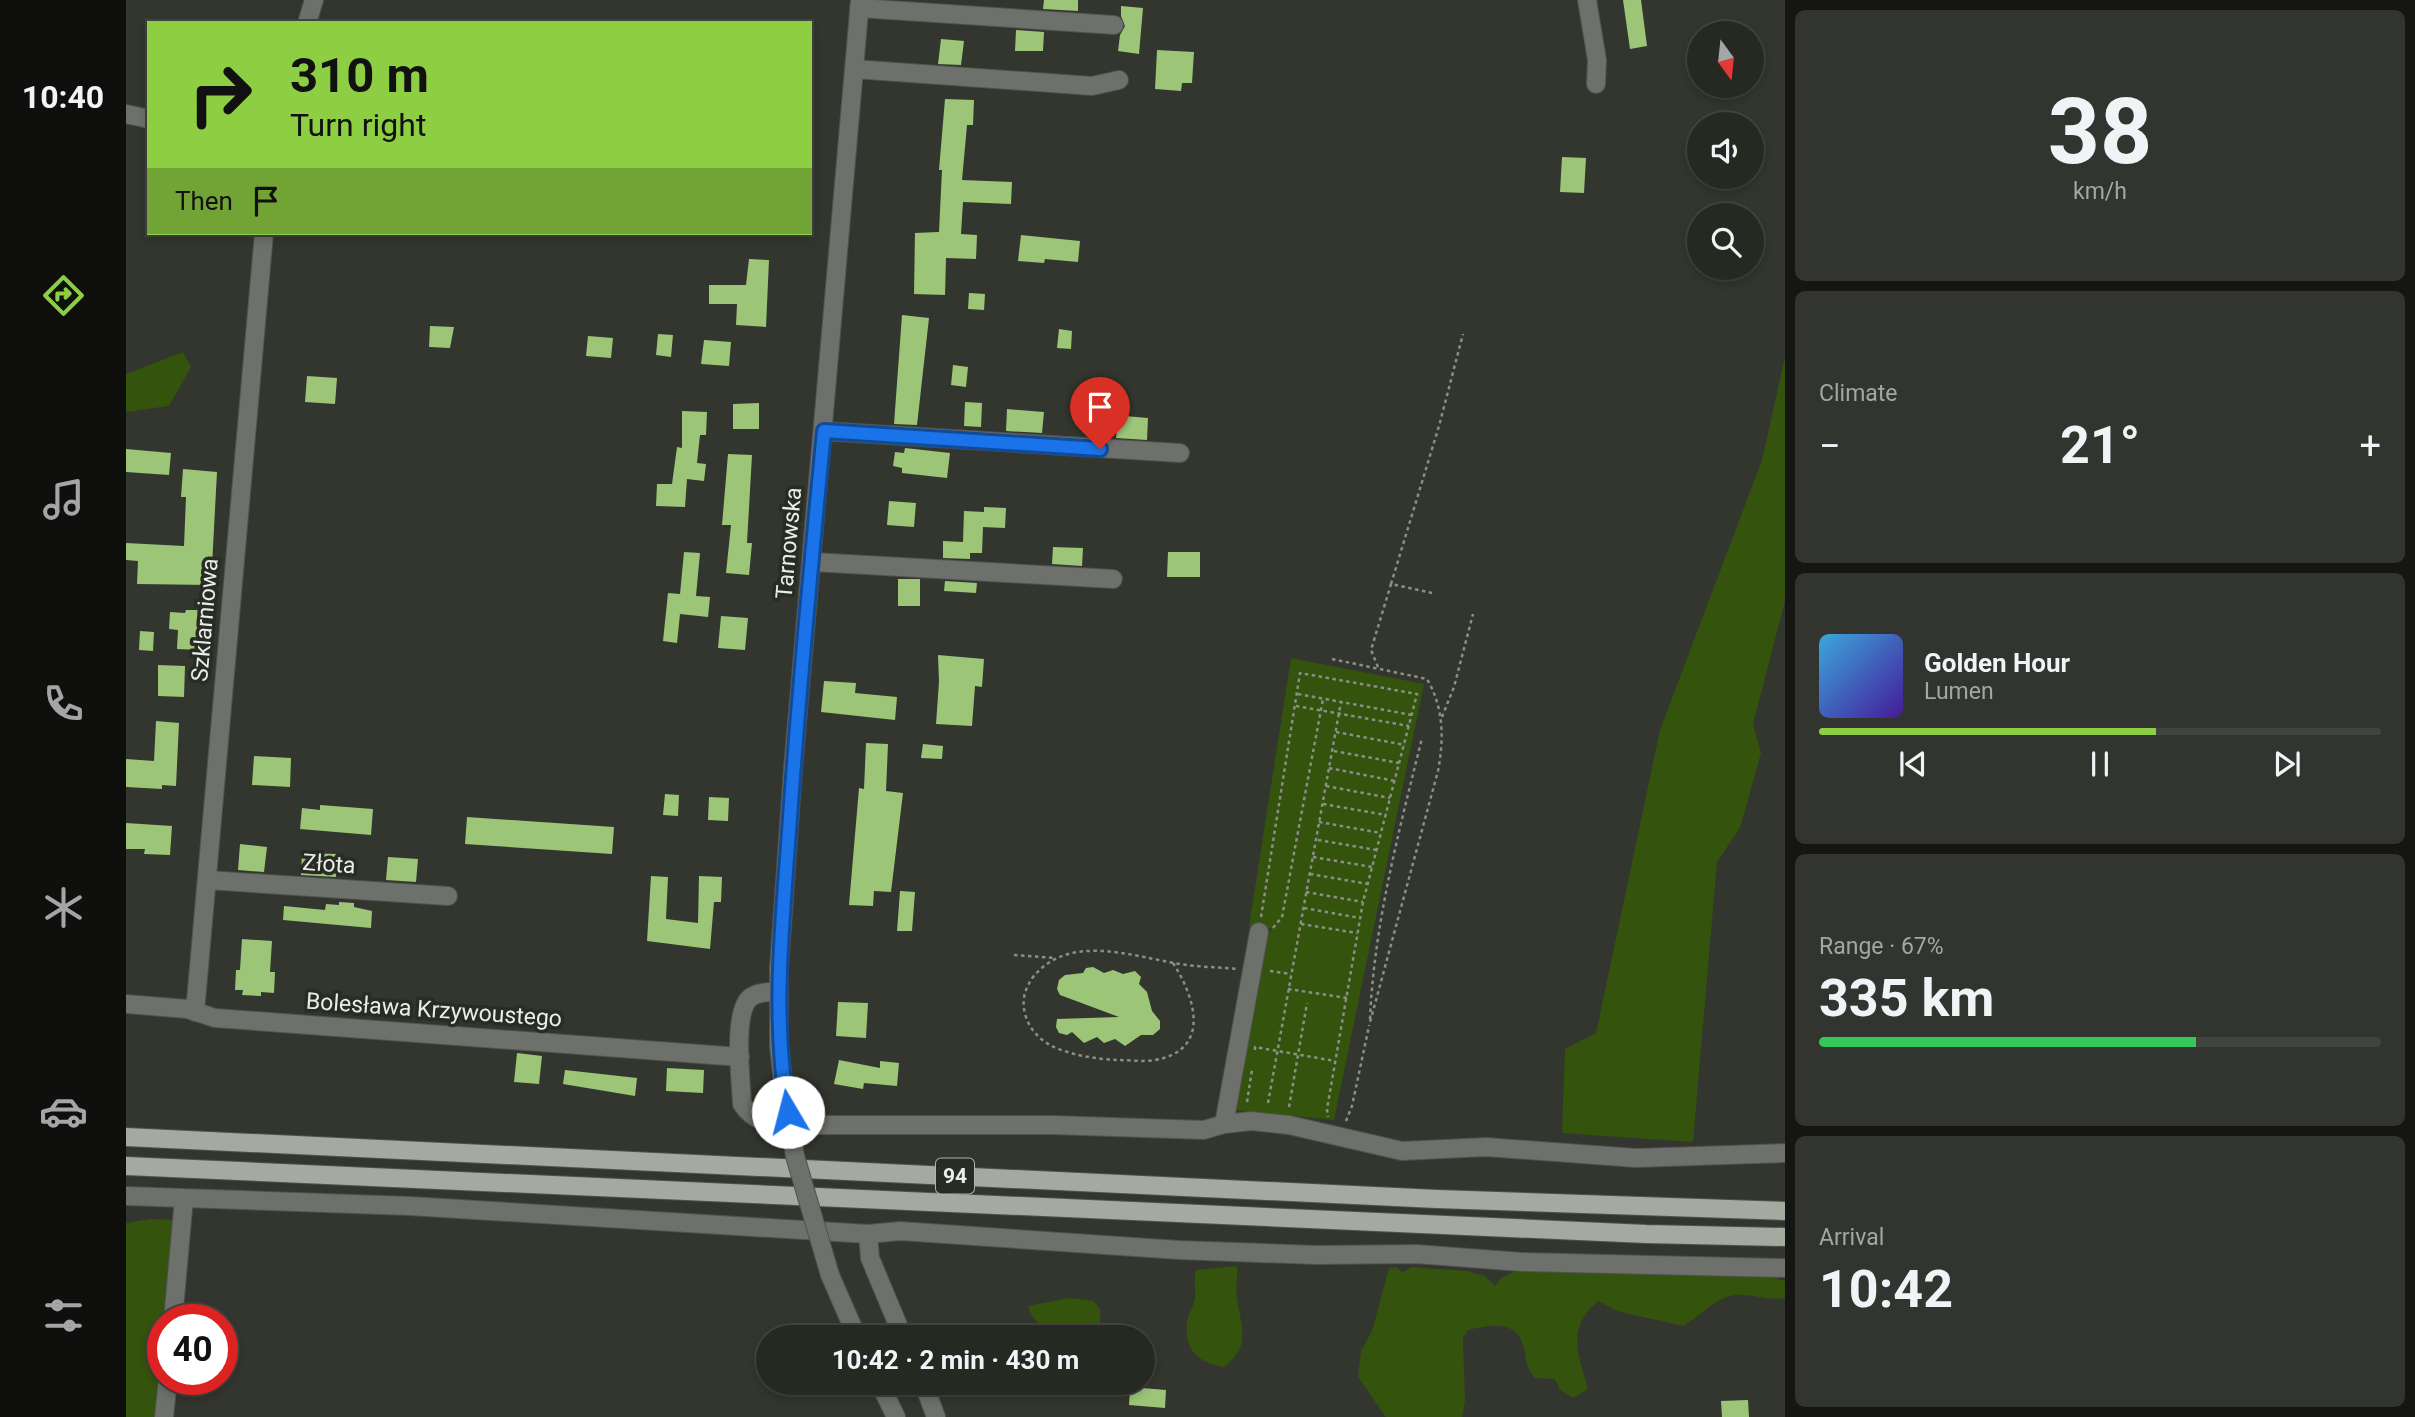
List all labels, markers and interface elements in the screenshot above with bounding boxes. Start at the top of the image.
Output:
north arrow [1687,21,1764,98]
map controls [1687,21,1764,280]
text: 310 m [290,47,429,104]
icon: right [175,49,266,140]
text: 10:40 [22,78,104,116]
text: 38 [2048,79,2152,185]
text: Turn right [290,106,426,144]
button: sound [1687,112,1764,189]
text: km/h [2073,178,2127,205]
icon: arrive [247,182,285,220]
text: Then [175,186,233,216]
button: search [1687,203,1764,280]
icon: directions [39,271,88,320]
pin [1070,377,1130,449]
text: Climate [1819,380,1898,407]
icon: arrive [1081,388,1119,426]
text: 21° [2060,415,2140,476]
text: − [1819,424,1841,468]
text: + [2359,424,2381,468]
icon: music [39,475,88,524]
street label: Tarnowska [771,486,807,600]
street label: Szklarniowa [186,557,224,683]
text: Golden Hour [1924,648,2070,678]
text: Lumen [1924,678,1994,705]
icon: phone [39,679,88,728]
icon: previous [1894,745,1932,783]
icon: pause [2081,745,2119,783]
icon: next [2268,745,2306,783]
street label: Złota [302,849,356,879]
icon: climate [39,883,88,932]
text: Range · 67% [1819,933,1944,960]
text: 335 km [1819,968,1994,1029]
street label: Bolesława Krzywoustego [305,988,563,1032]
position arrow [751,1075,825,1149]
icon: car [39,1087,88,1136]
road number: 94 [936,1158,974,1194]
text: Arrival [1819,1224,1884,1251]
text: 10:42 [1819,1259,1953,1320]
icon: filters [39,1291,88,1340]
speed limit sign: 40 [147,1304,238,1395]
text: 10:42 · 2 min · 430 m [832,1345,1079,1375]

